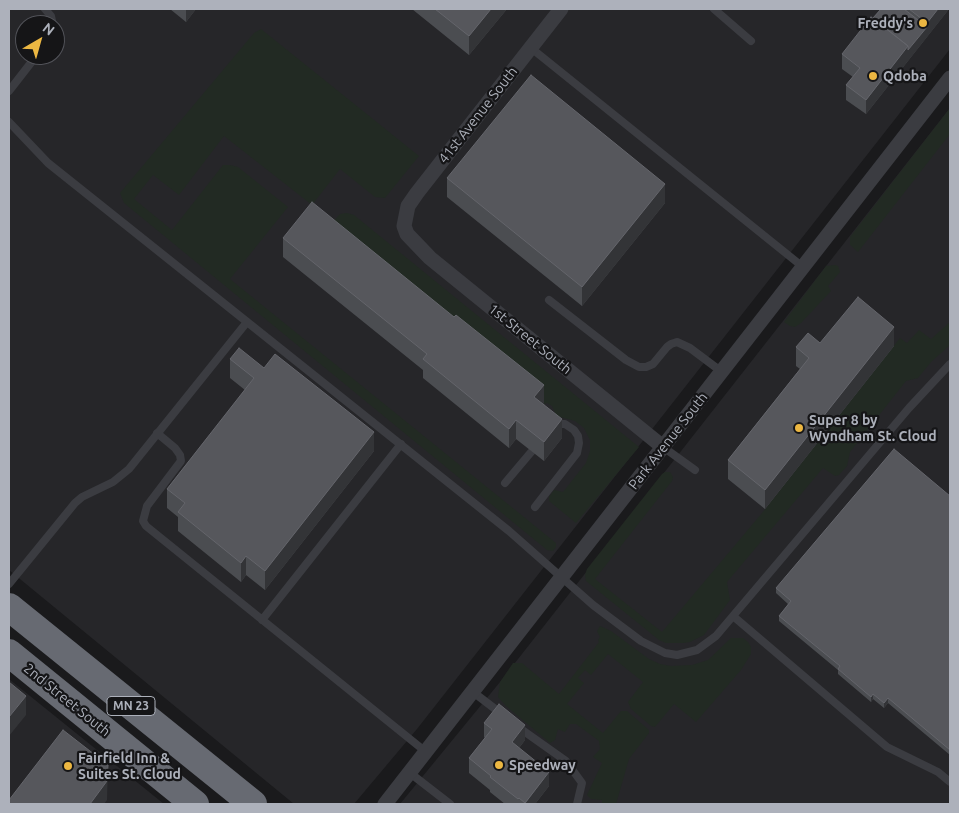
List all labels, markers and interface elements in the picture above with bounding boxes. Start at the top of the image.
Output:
north arrow [15,15,65,65]
place label: Freddy's [857,15,913,31]
marker: Freddy's [917,17,929,29]
text: N [40,19,58,38]
street label: 41st Avenue South [435,63,521,167]
place label: Qdoba [883,68,927,84]
marker: Qdoba [867,70,879,82]
street label: 1st Street South [485,300,575,378]
street label: Park Avenue South [625,389,711,493]
place label: Super 8 by Wyndham St. Cloud [809,412,937,444]
marker: Super 8 by Wyndham St. Cloud [793,422,805,434]
street label: 2nd Street South [20,660,114,740]
road number: MN 23 [107,696,155,716]
place label: Fairfield Inn & Suites St. Cloud [78,750,181,782]
place label: Speedway [509,757,576,773]
marker: Speedway [493,759,505,771]
marker: Fairfield Inn & Suites St. Cloud [62,760,74,772]

